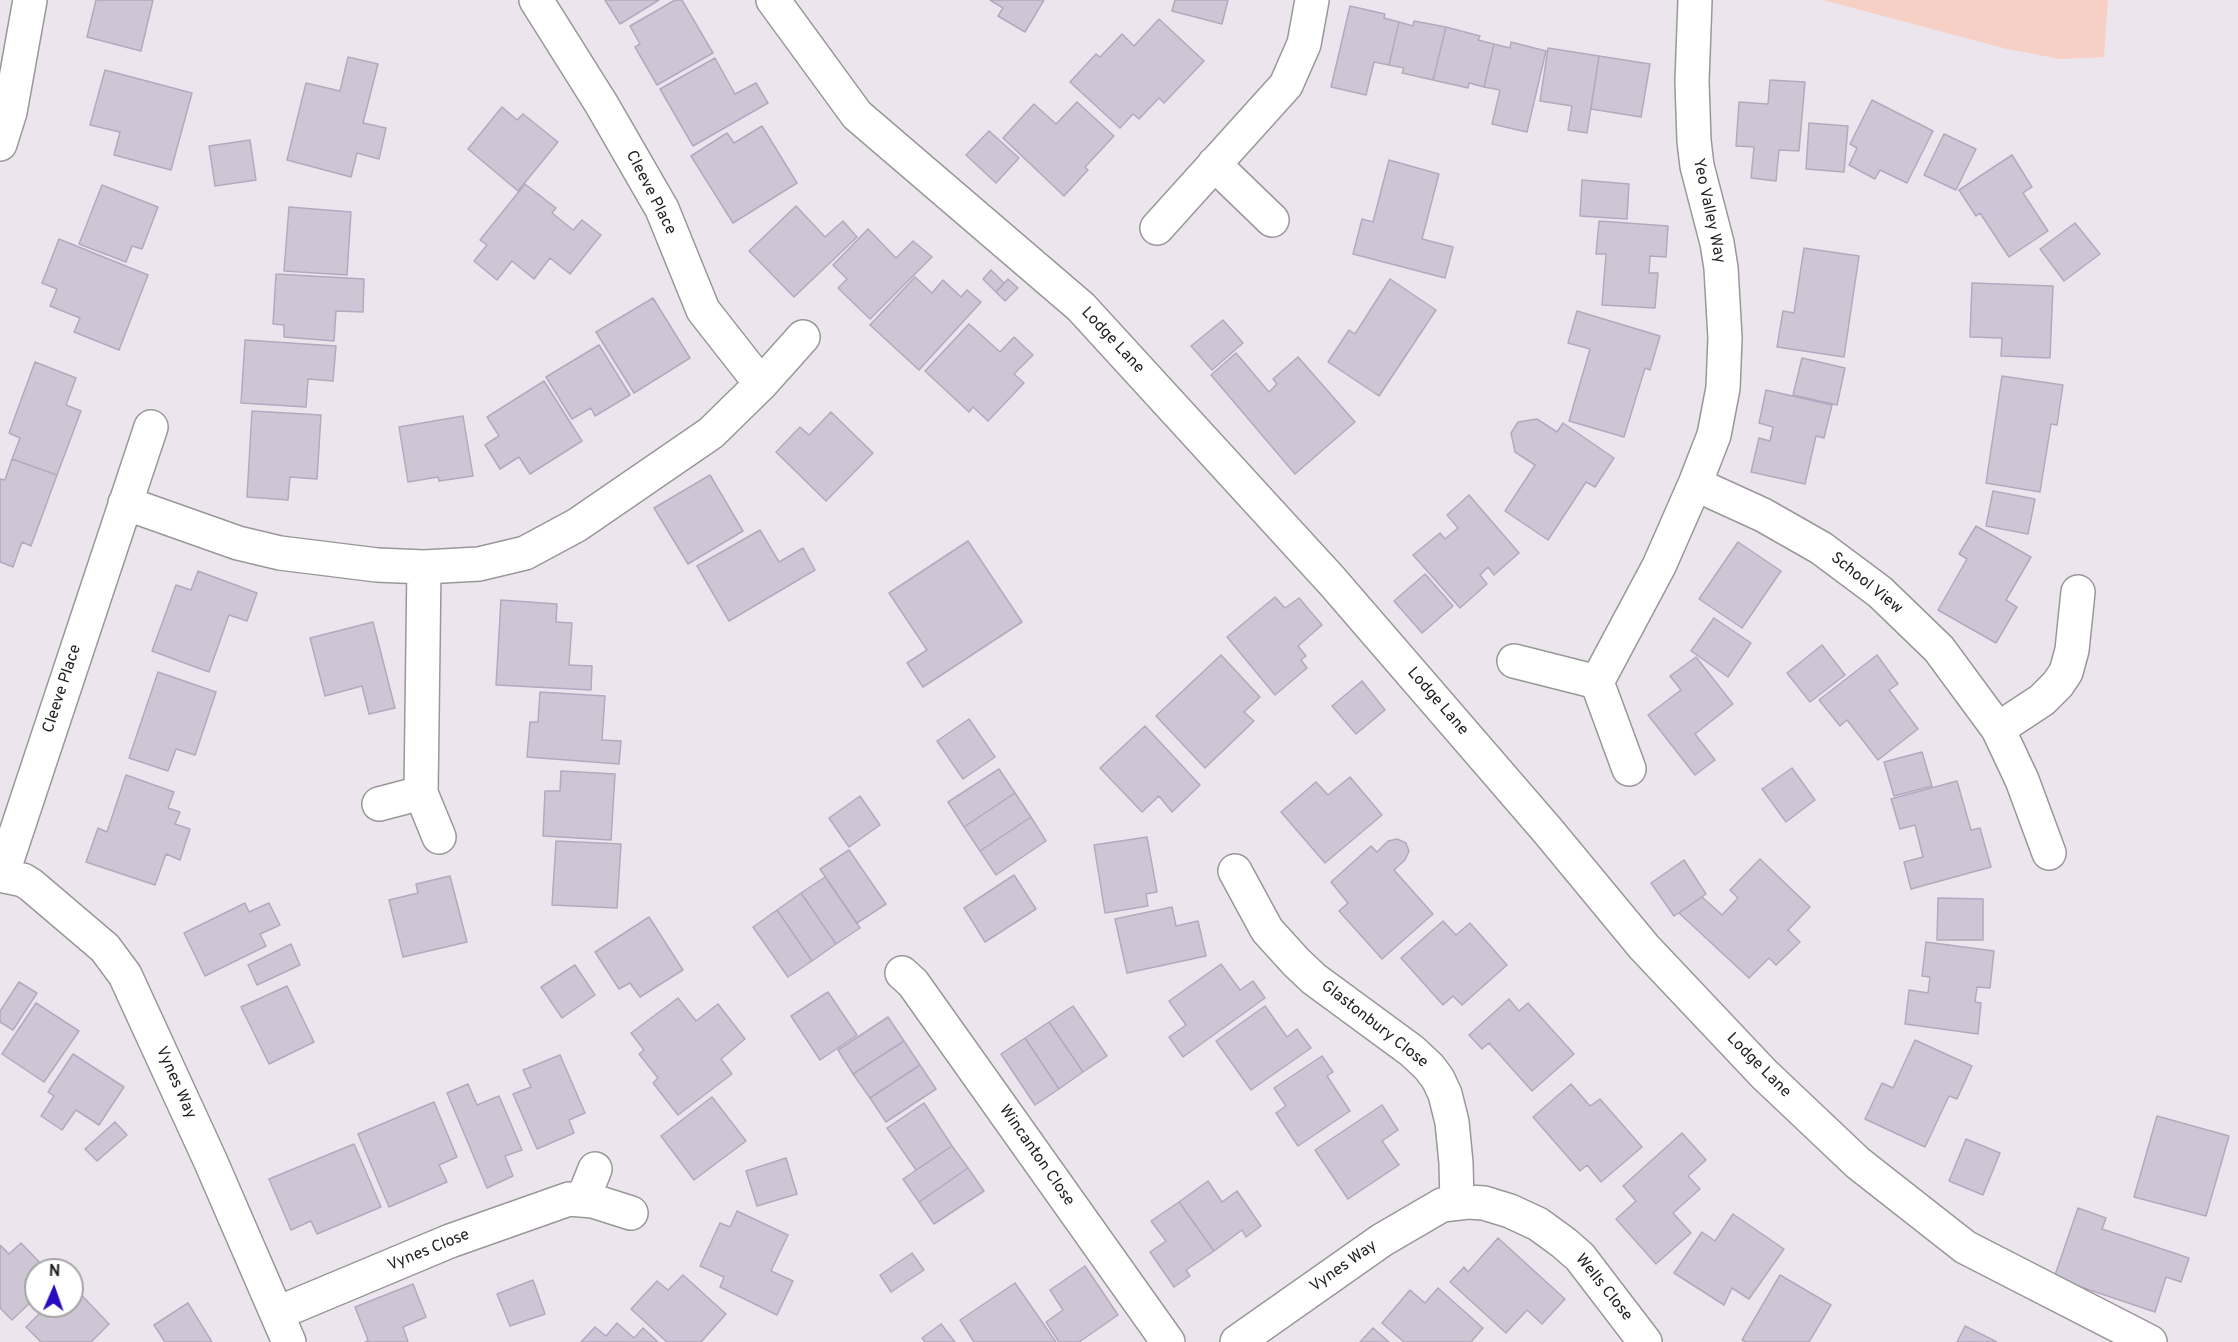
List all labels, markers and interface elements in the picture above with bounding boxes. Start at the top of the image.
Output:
street label: Cleeve Place [621,148,679,238]
street label: Yeo Valley Way [1688,157,1728,265]
street label: Lodge Lane [1076,304,1148,378]
street label: School View [1826,549,1906,619]
street label: Cleeve Place [40,642,86,736]
street label: Lodge Lane [1402,664,1472,740]
street label: Glastonbury Close [1317,977,1431,1073]
street label: Lodge Lane [1722,1030,1794,1102]
street label: Vynes Way [151,1044,199,1122]
street label: Wincanton Close [994,1102,1078,1210]
street label: Vynes Close [385,1226,473,1276]
street label: Vynes Way [1307,1237,1381,1297]
street label: Wells Close [1570,1251,1636,1325]
north arrow [24,1258,84,1318]
text: N [48,1262,61,1282]

